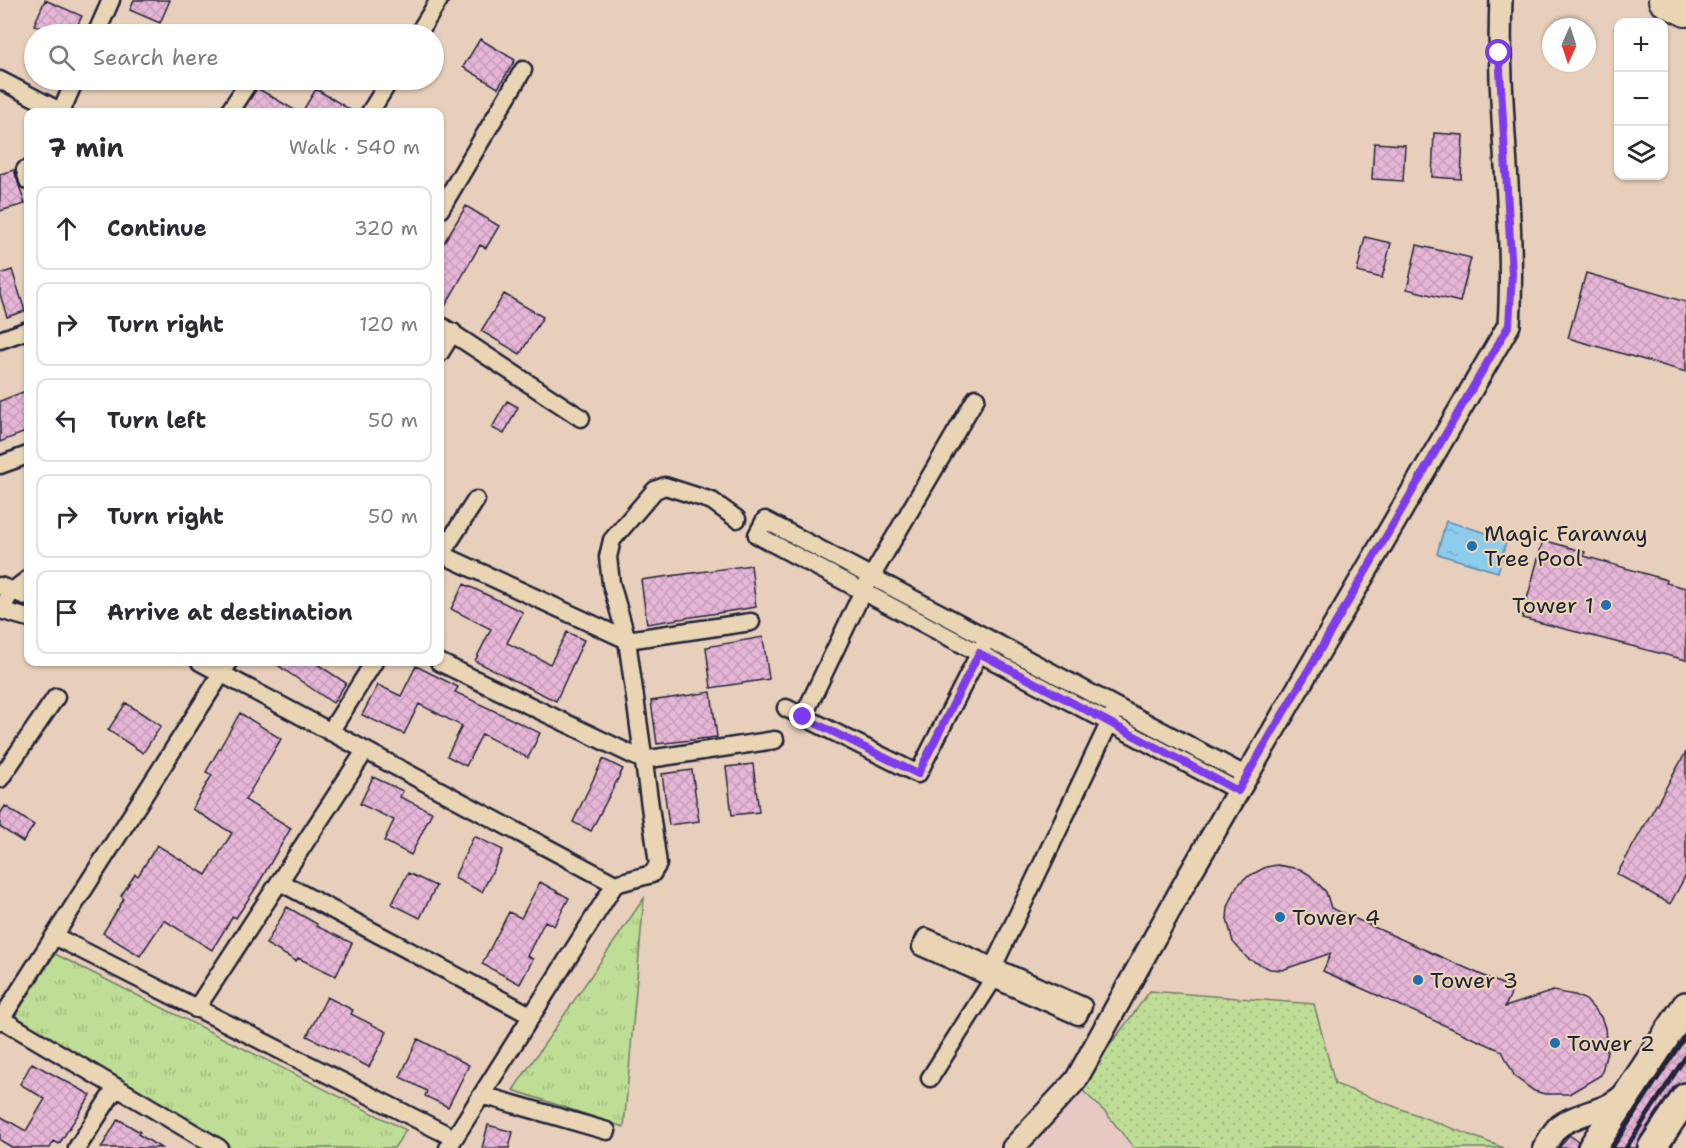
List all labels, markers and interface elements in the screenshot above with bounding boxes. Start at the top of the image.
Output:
north arrow [1542,18,1596,72]
map controls [1614,18,1668,180]
button: + [1614,18,1668,72]
search box [24,24,444,90]
route start [1485,39,1511,65]
icon: search [45,41,78,74]
text: Search here [93,43,219,72]
button: − [1614,72,1668,126]
button: layers [1614,126,1668,180]
text: 7 min [48,130,124,165]
text: Walk · 540 m [289,134,420,160]
icon: ahead [50,212,83,245]
text: Continue [107,214,207,243]
text: 320 m [354,215,418,241]
icon: right [50,308,83,341]
text: Turn right [107,310,224,339]
text: 120 m [359,311,418,337]
icon: left [50,404,83,437]
text: Turn left [107,406,206,435]
text: 50 m [368,407,418,433]
icon: right [50,500,83,533]
text: Turn right [107,502,224,531]
text: 50 m [368,503,418,529]
place label: Magic Faraway Tree Pool [1484,519,1648,573]
marker: Magic Faraway Tree Pool [1465,539,1479,553]
place label: Tower 1 [1512,591,1594,620]
icon: arrive [50,596,83,629]
text: Arrive at destination [107,598,353,627]
marker: Tower 1 [1599,598,1613,612]
route end [789,703,815,729]
place label: Tower 4 [1292,903,1380,932]
marker: Tower 4 [1273,910,1287,924]
place label: Tower 3 [1430,966,1518,995]
marker: Tower 3 [1411,973,1425,987]
place label: Tower 2 [1567,1029,1655,1058]
marker: Tower 2 [1548,1036,1562,1050]

